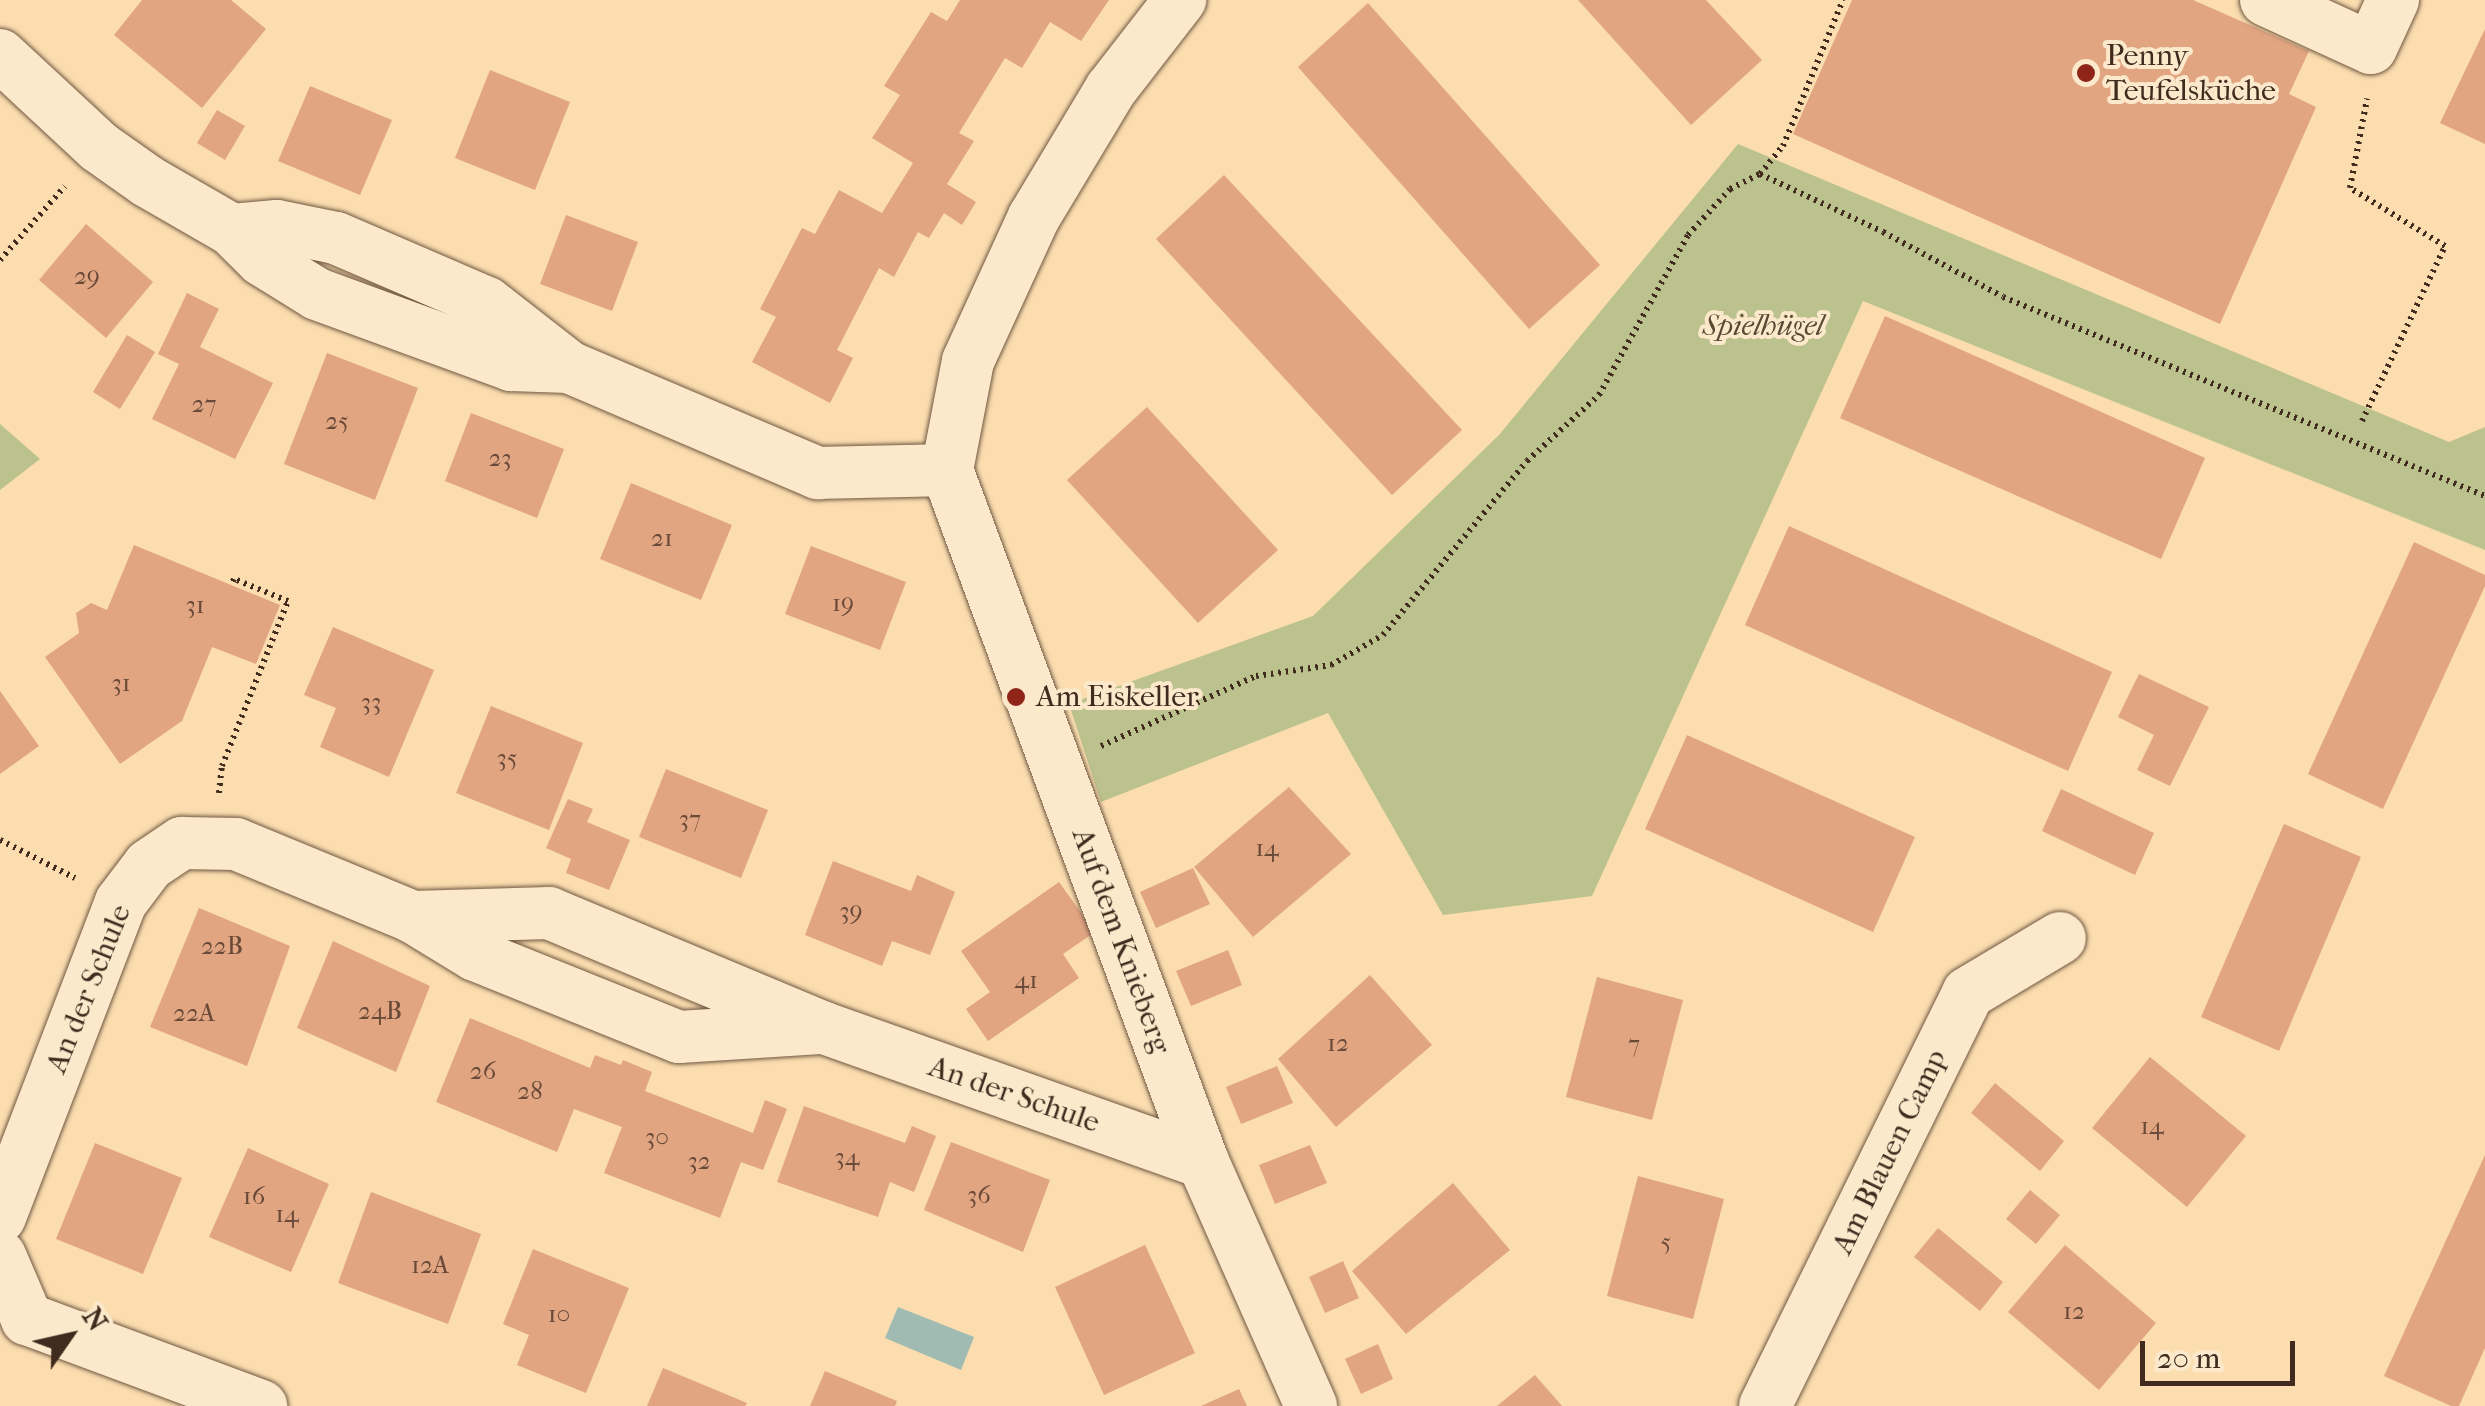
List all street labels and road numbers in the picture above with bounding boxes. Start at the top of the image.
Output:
street label: Auf dem Knieberg [1064,824,1178,1058]
street label: An der Schule [39,899,139,1079]
street label: Am Blauen Camp [1825,1044,1955,1260]
street label: An der Schule [924,1049,1104,1141]

